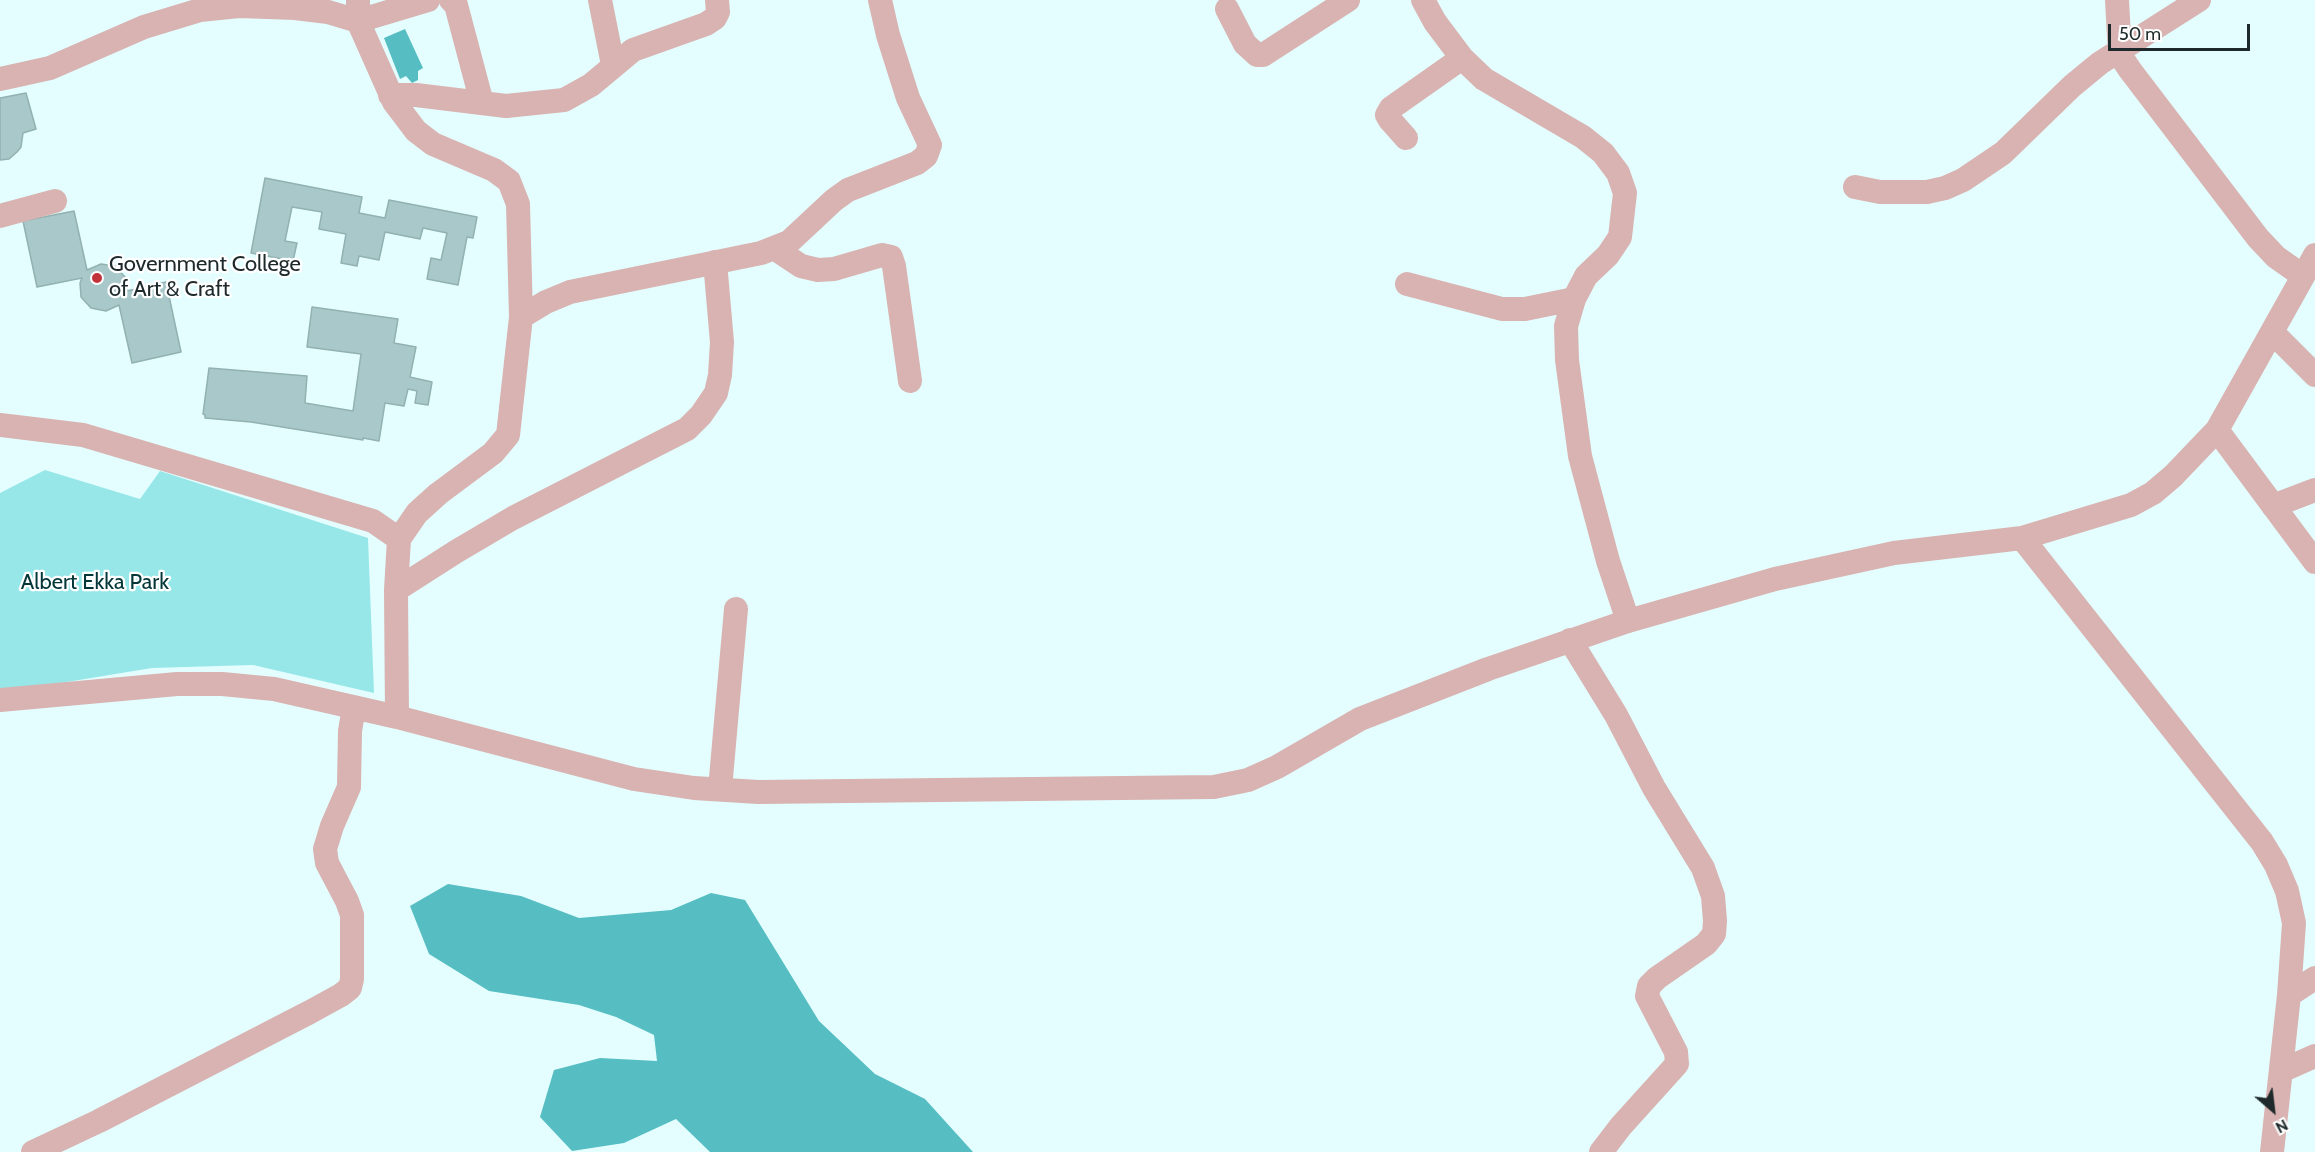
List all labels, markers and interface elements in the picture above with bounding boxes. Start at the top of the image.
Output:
scale bar [2111,12,2254,50]
text: 50 m [2119,23,2161,45]
place label: Government College of Art & Craft [109,252,301,304]
marker: Government College of Art & Craft [90,271,104,285]
park label: Albert Ekka Park [21,570,169,596]
north arrow [2243,1080,2303,1140]
text: N [2272,1115,2291,1137]

